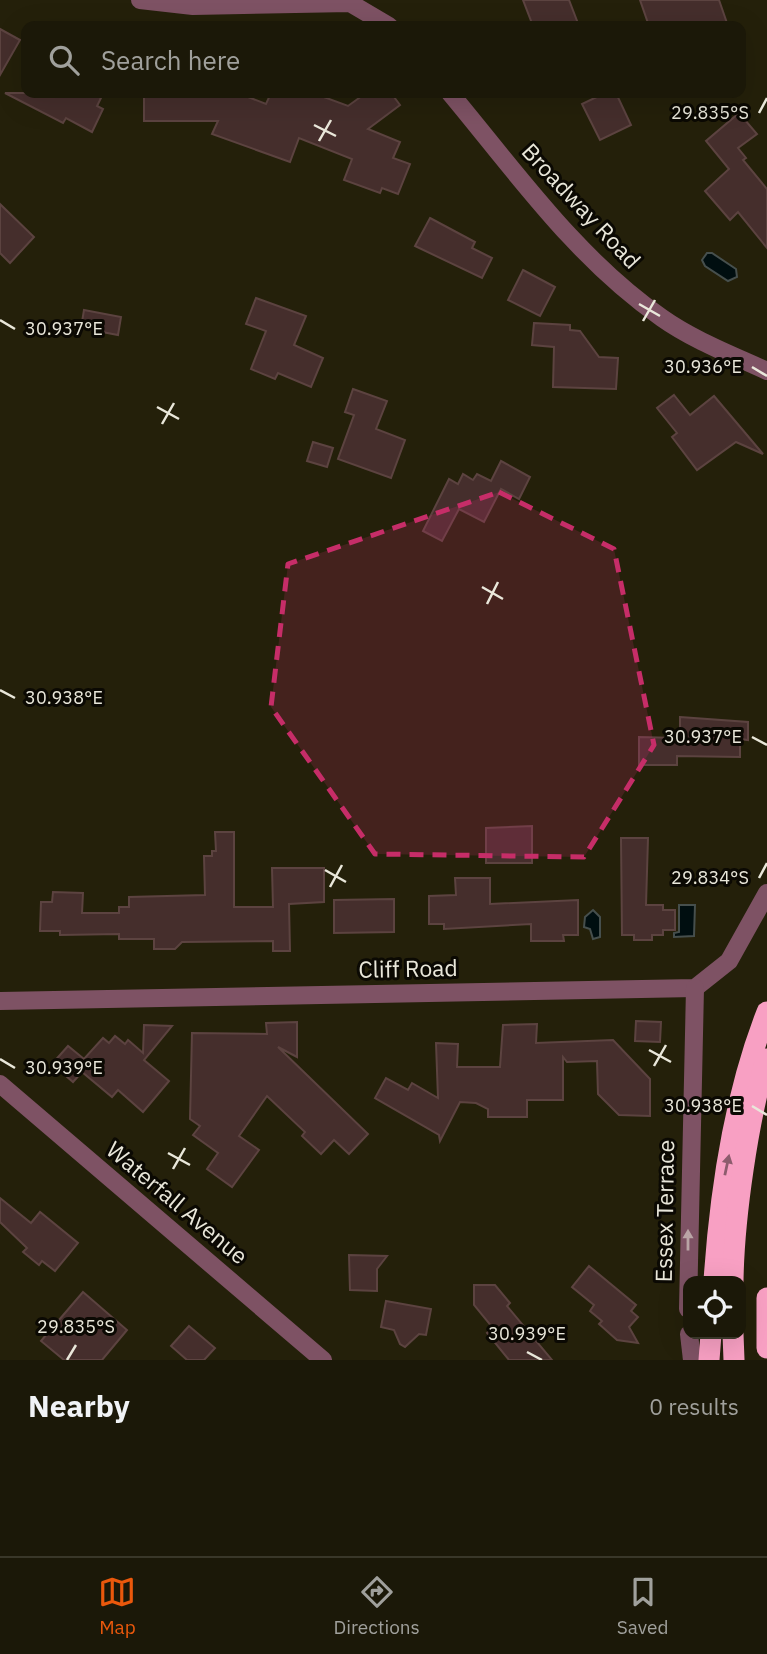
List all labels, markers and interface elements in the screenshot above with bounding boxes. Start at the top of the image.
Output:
search box [21,21,746,98]
icon: search [45,41,83,79]
text: Search here [101,43,240,77]
text: 29.835°S [671,101,749,124]
street label: Broadway Road [516,136,648,275]
text: 30.937°E [25,317,103,340]
text: 30.936°E [664,355,742,378]
text: 30.938°E [25,686,103,709]
text: 30.937°E [664,725,742,748]
text: 29.834°S [671,866,749,889]
street label: Cliff Road [358,952,458,984]
text: 30.939°E [25,1056,103,1079]
text: 30.938°E [664,1094,742,1117]
street label: Waterfall Avenue [101,1134,255,1270]
street label: Essex Terrace [648,1139,680,1282]
one-way arrow [722,1154,733,1176]
one-way arrow [682,1229,694,1251]
map controls [683,1276,746,1339]
button: locate [683,1276,746,1339]
text: 29.835°S [37,1315,115,1338]
text: 30.939°E [488,1322,566,1345]
text: Nearby [28,1386,130,1425]
text: 0 results [649,1391,739,1421]
tab: Map [98,1573,136,1639]
tab: Directions [333,1573,420,1639]
tab: Saved [617,1573,669,1639]

